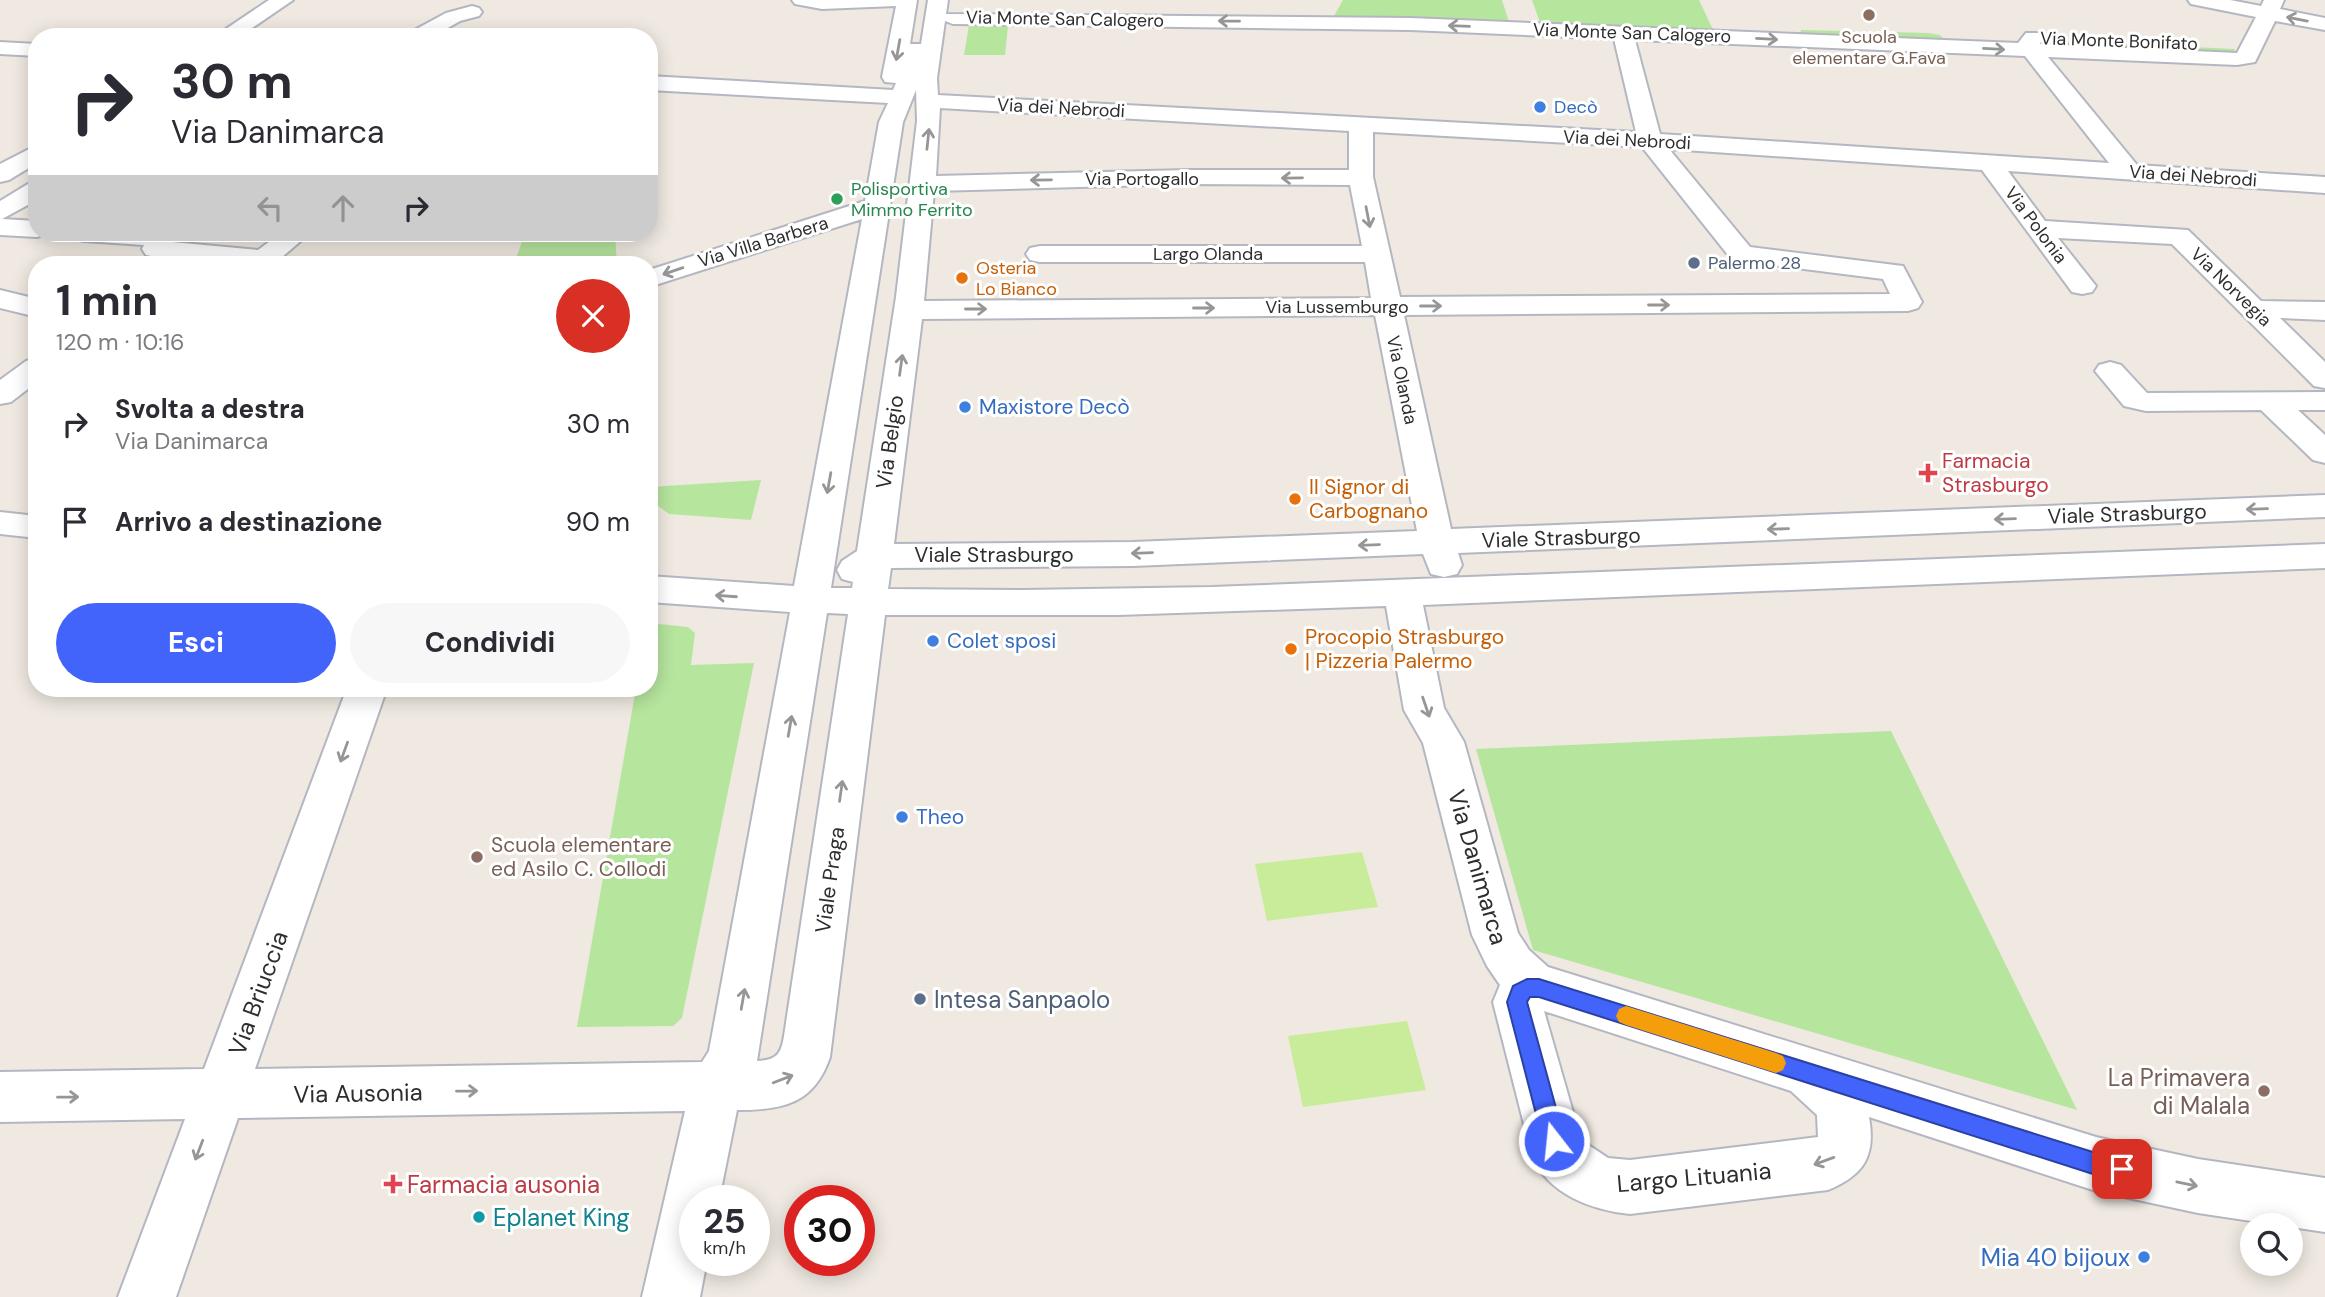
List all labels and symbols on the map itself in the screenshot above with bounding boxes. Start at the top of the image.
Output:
street label: Via Monte San Calogero [966,5,1164,33]
marker: Scuola elementare G.Fava [1861,7,1877,23]
one-way arrow [2286,11,2308,25]
one-way arrow [1218,14,1241,28]
street label: Via Monte San Calogero [1533,18,1731,48]
one-way arrow [1448,20,1471,33]
place label: Scuola elementare G.Fava [1792,25,1946,70]
street label: Via Monte Bonifato [2040,26,2198,56]
one-way arrow [1755,33,1778,46]
one-way arrow [890,38,904,61]
one-way arrow [1983,43,2006,56]
street label: Via dei Nebrodi [996,93,1126,123]
place label: Decò [1554,95,1598,119]
marker: Decò [1532,99,1548,115]
street label: Via dei Nebrodi [1562,125,1692,155]
one-way arrow [921,128,934,151]
street label: Via dei Nebrodi [2128,160,2258,192]
street label: Via Portogallo [1085,167,1199,191]
one-way arrow [1281,171,1304,185]
one-way arrow [1029,173,1052,187]
place label: Polisportiva Mimmo Ferrito [851,177,973,222]
street label: Via Polonia [1999,182,2073,268]
marker: Polisportiva Mimmo Ferrito [829,191,845,207]
one-way arrow [1362,205,1376,228]
street label: Via Villa Barbera [695,211,831,273]
street label: Largo Olanda [1153,242,1263,266]
street label: Via Norvegia [2185,242,2277,332]
place label: Palermo 28 [1708,251,1801,275]
marker: Palermo 28 [1686,255,1702,271]
place label: Osteria Lo Bianco [976,256,1057,301]
one-way arrow [662,266,684,278]
marker: Osteria Lo Bianco [954,270,970,286]
street label: Via Lussemburgo [1265,295,1409,319]
one-way arrow [1647,298,1670,312]
one-way arrow [1420,299,1443,313]
one-way arrow [1192,301,1215,314]
one-way arrow [965,302,988,316]
street label: Via Olanda [1381,333,1423,427]
one-way arrow [895,354,908,376]
street label: Via Belgio [870,393,910,491]
place label: Maxistore Decò [979,393,1130,421]
marker: Maxistore Decò [957,399,973,415]
place label: Farmacia Strasburgo [1942,447,2049,499]
marker: Farmacia Strasburgo [1920,465,1936,481]
one-way arrow [822,472,835,494]
place label: Il Signor di Carbognano [1309,473,1428,525]
marker: Il Signor di Carbognano [1287,491,1303,507]
street label: Viale Strasburgo [2047,497,2207,531]
one-way arrow [2246,502,2269,515]
one-way arrow [1994,513,2017,526]
street label: Viale Strasburgo [1481,521,1641,555]
one-way arrow [1766,522,1789,535]
one-way arrow [1358,539,1381,552]
street label: Viale Strasburgo [914,541,1074,569]
one-way arrow [1130,547,1153,560]
one-way arrow [715,589,738,602]
place label: Procopio Strasburgo | Pizzeria Palermo [1305,623,1504,675]
place label: Colet sposi [947,627,1056,655]
marker: Colet sposi [925,633,941,649]
marker: Procopio Strasburgo | Pizzeria Palermo [1283,641,1299,657]
one-way arrow [1421,696,1433,718]
one-way arrow [784,716,797,738]
one-way arrow [337,741,350,763]
one-way arrow [835,781,848,803]
street label: Via Danimarca [1441,786,1515,948]
place label: Theo [916,803,964,831]
marker: Theo [894,809,910,825]
street label: Viale Praga [809,825,851,935]
place label: Scuola elementare ed Asilo C. Collodi [491,831,672,883]
marker: Scuola elementare ed Asilo C. Collodi [469,849,485,865]
street label: Via Briuccia [221,926,295,1060]
place label: Intesa Sanpaolo [934,984,1110,1015]
one-way arrow [737,988,750,1011]
marker: Intesa Sanpaolo [912,991,928,1007]
place label: La Primavera di Malala [2108,1062,2250,1121]
one-way arrow [772,1071,793,1084]
street label: Via Ausonia [293,1076,423,1110]
marker: La Primavera di Malala [2256,1083,2272,1099]
one-way arrow [455,1085,478,1098]
one-way arrow [56,1090,79,1104]
position arrow [1517,1104,1591,1178]
one-way arrow [191,1138,204,1160]
pin [2092,1139,2152,1199]
street label: Largo Lituania [1615,1155,1773,1199]
one-way arrow [1814,1156,1835,1169]
place label: Farmacia ausonia [407,1169,600,1200]
marker: Farmacia ausonia [385,1176,401,1192]
one-way arrow [2175,1177,2198,1191]
speed limit sign: 30 [784,1185,875,1276]
place label: Eplanet King [493,1202,630,1233]
marker: Eplanet King [471,1209,487,1225]
place label: Mia 40 bijoux [1981,1242,2130,1273]
marker: Mia 40 bijoux [2136,1249,2152,1265]

